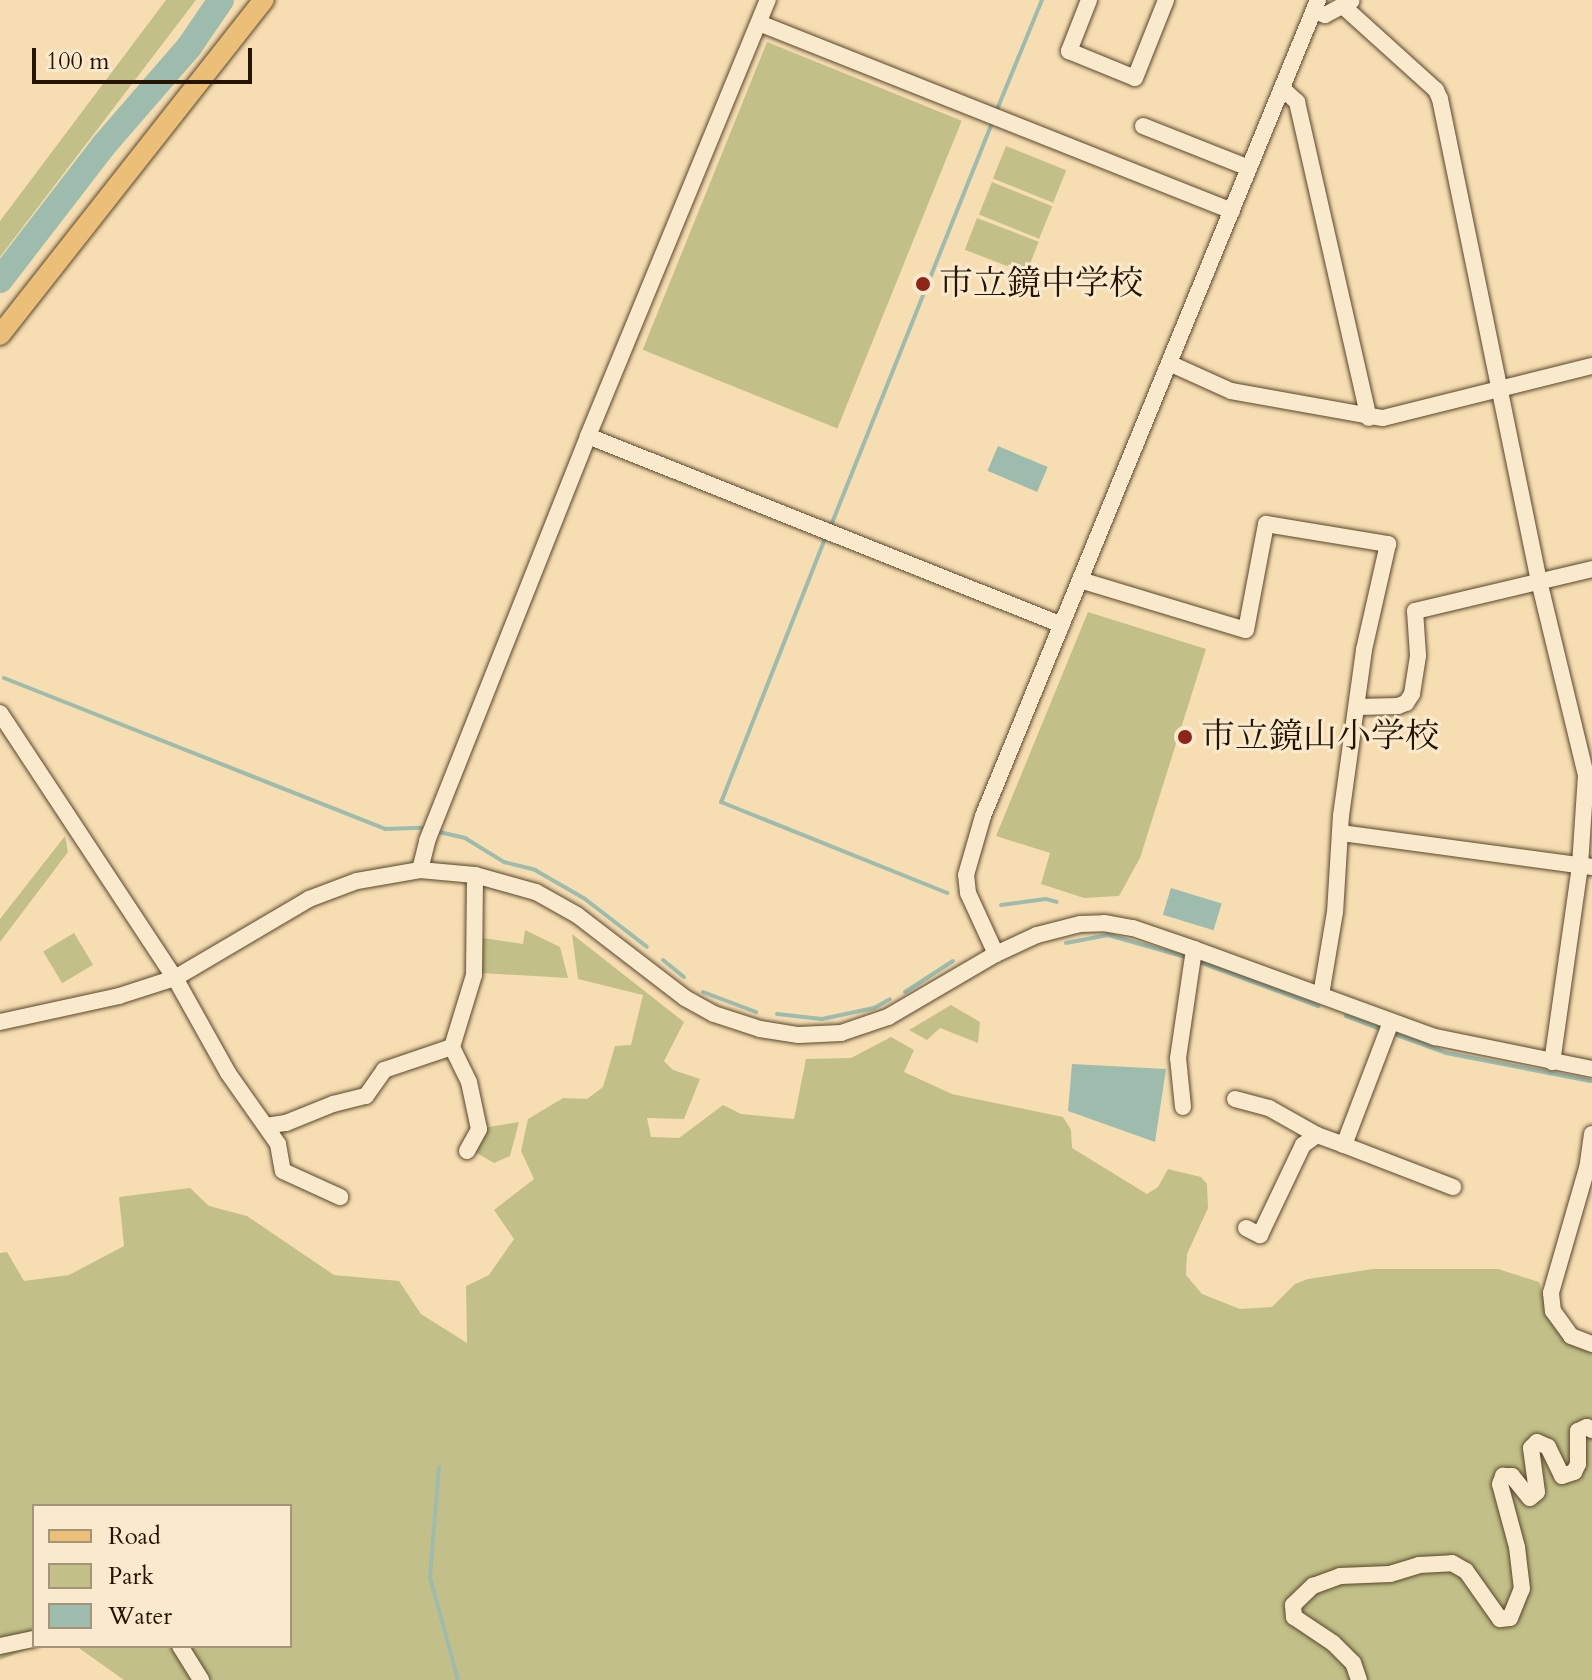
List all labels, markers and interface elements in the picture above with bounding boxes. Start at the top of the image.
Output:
scale bar [36,32,256,82]
text: 100 m [46,45,110,78]
place label: 市立鏡中学校 [939,264,1143,304]
marker: 市立鏡中学校 [914,275,932,293]
place label: 市立鏡山小学校 [1201,717,1439,757]
marker: 市立鏡山小学校 [1176,728,1194,746]
legend [32,1504,292,1648]
text: Road [108,1520,161,1553]
text: Park [108,1560,154,1593]
text: Water [108,1600,172,1633]

